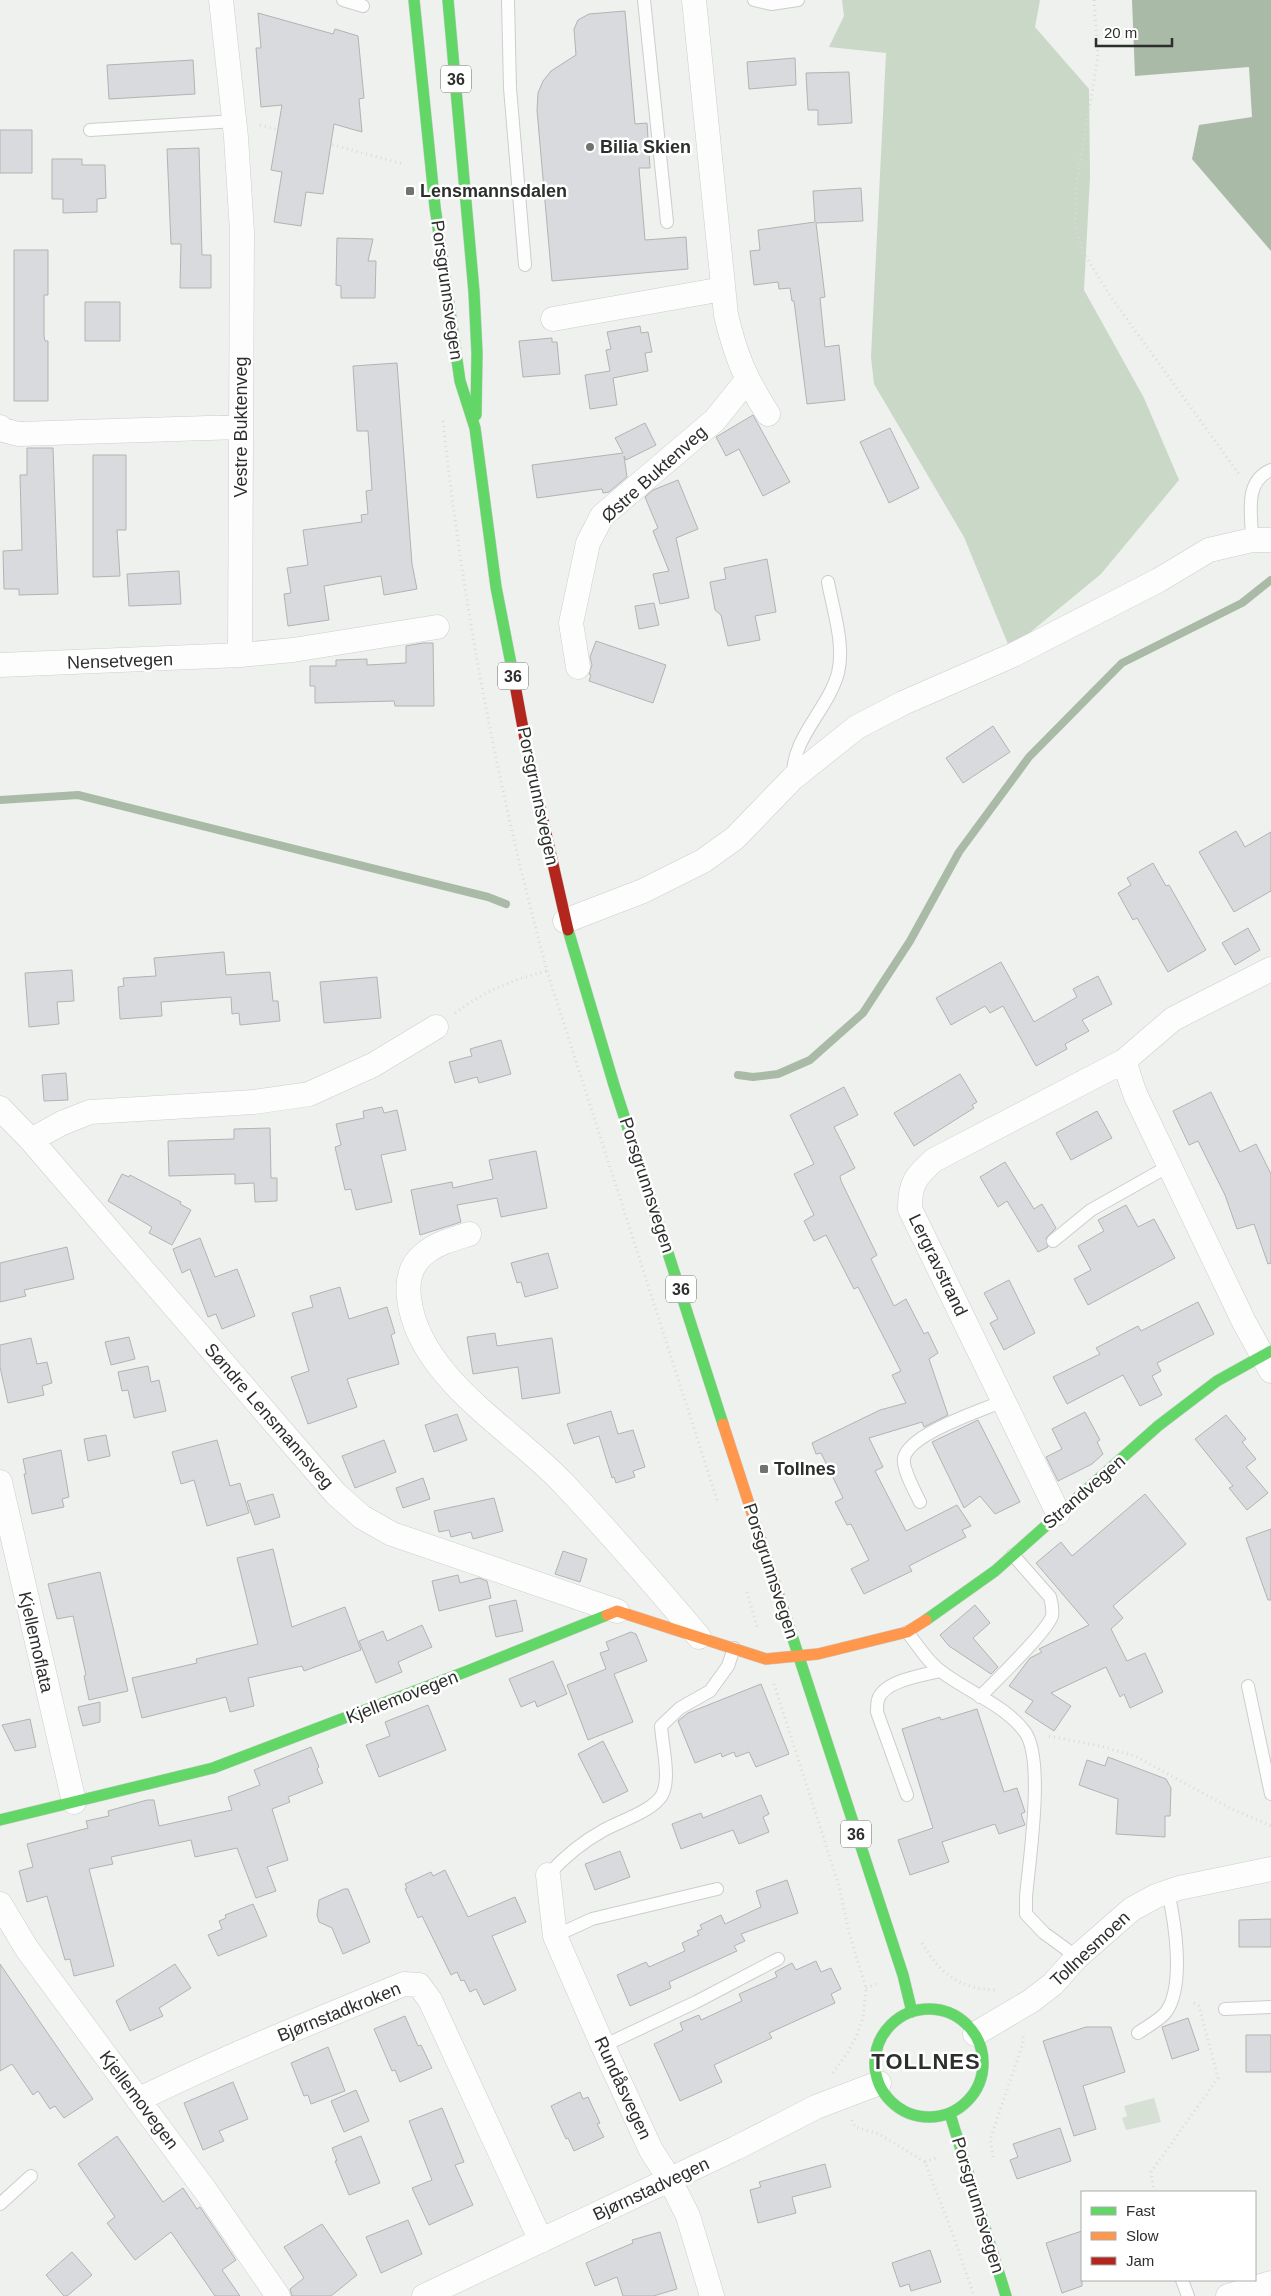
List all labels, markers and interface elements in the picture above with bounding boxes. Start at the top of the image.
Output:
scale bar [1096,15,1172,47]
text: 20 m [1104,24,1137,41]
road number: 36 [441,66,471,92]
place label: Bilia Skien [600,137,691,157]
marker: Bilia Skien [584,141,596,153]
place label: Lensmannsdalen [420,181,567,201]
marker: Lensmannsdalen [404,185,416,197]
street label: Porsgrunnsvegen [427,219,467,361]
street label: Vestre Buktenveg [231,356,251,498]
street label: Østre Buktenveg [597,422,711,526]
street label: Nensetvegen [67,649,173,673]
road number: 36 [498,662,528,689]
street label: Porsgrunnsvegen [514,725,562,867]
street label: Porsgrunnsvegen [616,1115,678,1255]
street label: Lergravstrand [905,1211,971,1319]
road number: 36 [666,1276,696,1302]
street label: Søndre Lensmannsveg [200,1339,338,1493]
street label: Strandvegen [1039,1451,1129,1533]
place label: Tollnes [774,1459,836,1479]
marker: Tollnes [758,1463,770,1475]
street label: Porsgrunnsvegen [740,1501,802,1641]
street label: Kjellemoflata [15,1590,58,1695]
street label: Kjellemovegen [343,1667,461,1727]
road number: 36 [841,1820,871,1848]
street label: Tollnesmoen [1046,1907,1134,1991]
street label: Bjørnstadkroken [274,1978,404,2046]
street label: Rundåsvegen [590,2033,656,2143]
street label: Kjellemovegen [95,2047,183,2153]
district label: TOLLNES [871,2049,981,2074]
street label: Porsgrunnsvegen [948,2135,1008,2275]
street label: Bjørnstadvegen [590,2153,712,2225]
legend [1081,2191,1256,2281]
text: Fast [1126,2202,1156,2219]
text: Slow [1126,2227,1159,2244]
text: Jam [1126,2252,1154,2269]

